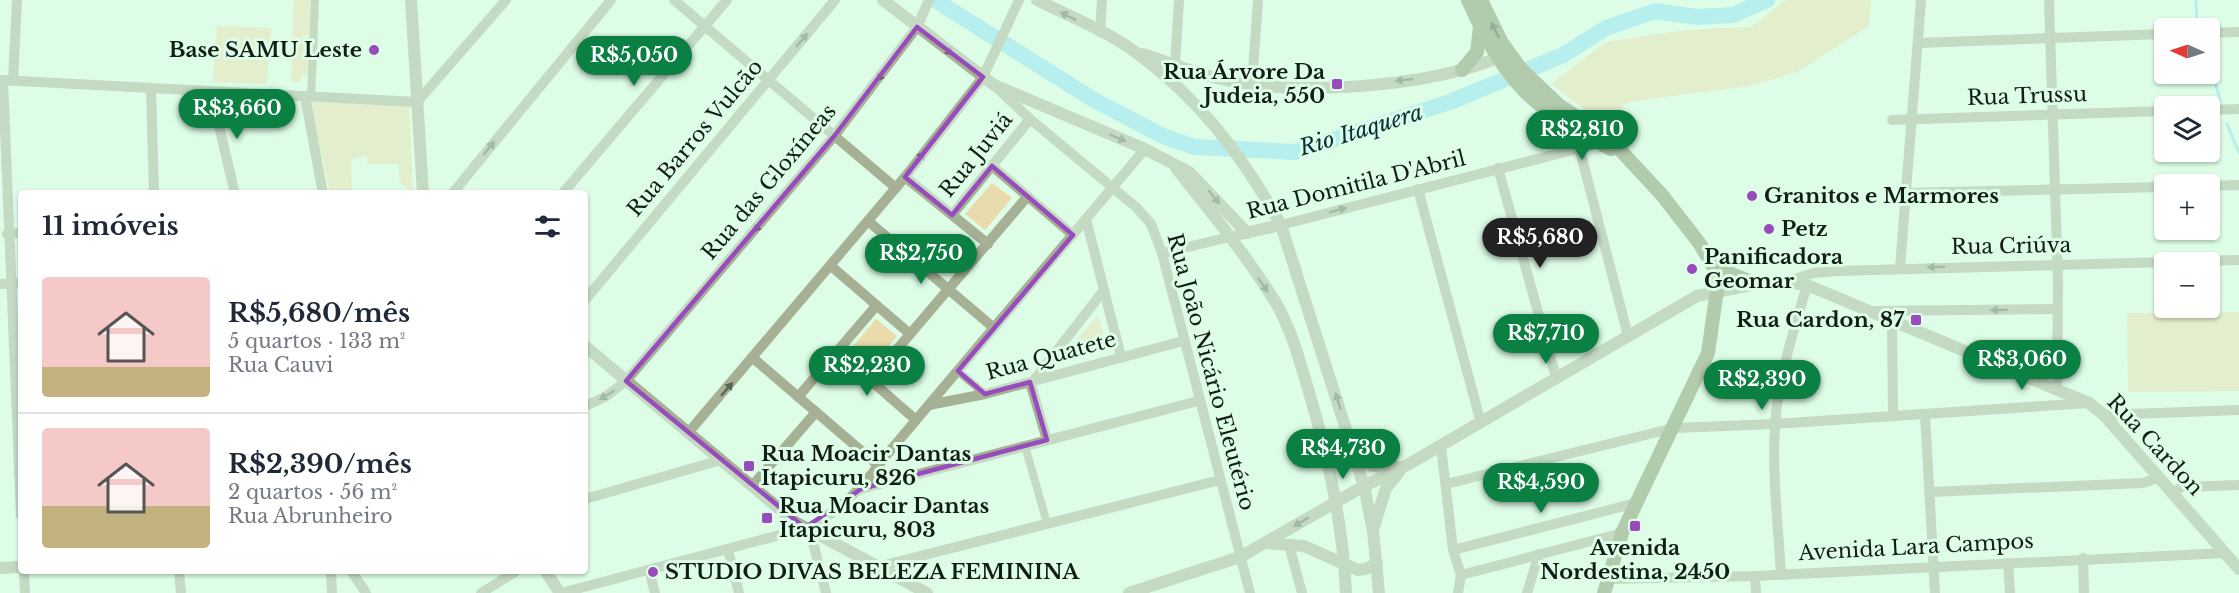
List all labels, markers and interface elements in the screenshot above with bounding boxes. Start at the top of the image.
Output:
one-way arrow [1059,11,1077,21]
north arrow [2154,18,2220,84]
map controls [2154,18,2220,318]
one-way arrow [1490,21,1500,38]
one-way arrow [795,33,808,48]
pin: R$5,050 [579,36,689,87]
place label: Base SAMU Leste [169,37,362,63]
one-way arrow [938,42,953,54]
marker: Base SAMU Leste [367,43,381,57]
text: R$5,050 [590,43,678,67]
street label: Rua Barros Vulcão [622,54,768,222]
place label: Rua Árvore Da Judeia, 550 [1163,59,1325,109]
one-way arrow [876,65,888,81]
one-way arrow [1395,75,1414,85]
marker: Rua Árvore Da Judeia, 550 [1330,77,1344,91]
street label: Rua Trussu [1967,81,2087,111]
pin: R$3,660 [182,89,292,140]
text: R$3,660 [193,96,281,120]
button: layers [2154,96,2220,162]
water label: Rio Itaquera [1295,98,1426,162]
street label: Rua das Gloxíneas [696,99,842,265]
street label: Rua Juviá [934,107,1018,203]
pin: R$2,810 [1527,110,1637,161]
text: R$2,810 [1540,117,1624,141]
one-way arrow [1109,133,1127,143]
one-way arrow [482,140,495,156]
street label: Rua Domitila D'Abril [1244,145,1468,225]
one-way arrow [913,151,926,167]
button: + [2154,174,2220,240]
place label: Granitos e Marmores [1764,183,1999,209]
one-way arrow [1207,189,1220,204]
marker: Granitos e Marmores [1745,189,1759,203]
one-way arrow [1329,204,1347,214]
text: 11 imóveis [42,210,179,242]
icon: filters [531,210,564,243]
place label: Petz [1781,216,1828,242]
one-way arrow [753,217,766,232]
pin: R$5,680 [1485,218,1595,269]
marker: Petz [1762,222,1776,236]
text: R$5,680 [1496,225,1584,249]
street label: Rua João Nicário Eleutério [1161,231,1261,513]
street label: Rua Criúva [1951,232,2072,260]
pin: R$2,750 [866,234,976,285]
text: R$2,750 [879,241,963,265]
place label: Panificadora Geomar [1704,244,1843,294]
button: − [2154,252,2220,318]
marker: Panificadora Geomar [1685,262,1699,276]
one-way arrow [1927,262,1946,272]
one-way arrow [1257,277,1269,293]
text: R$5,680/mês [228,297,410,329]
icon: home [90,301,162,373]
one-way arrow [1990,305,2009,314]
place label: Rua Cardon, 87 [1736,307,1905,333]
marker: Rua Cardon, 87 [1909,313,1923,327]
pin: R$7,710 [1491,314,1601,365]
text: R$7,710 [1507,321,1585,345]
street label: Rua Quatete [983,326,1119,386]
text: 5 quartos · 133 m² [228,329,406,353]
pin: R$3,060 [1967,340,2077,391]
pin: R$2,230 [812,346,922,397]
text: R$3,060 [1977,347,2067,371]
text: Rua Cauvi [228,353,333,377]
text: R$2,230 [823,353,911,377]
pin: R$2,390 [1707,360,1817,411]
text: R$2,390 [1718,367,1806,391]
one-way arrow [720,381,733,397]
street label: Rua Cardon [2102,389,2208,501]
one-way arrow [599,390,615,401]
one-way arrow [1333,392,1342,410]
pin: R$4,730 [1288,429,1398,480]
text: R$4,730 [1300,436,1386,460]
place label: Rua Moacir Dantas Itapicuru, 826 [761,441,972,491]
text: R$2,390/mês [228,448,412,480]
icon: home [90,452,162,524]
marker: Rua Moacir Dantas Itapicuru, 826 [742,459,756,473]
pin: R$4,590 [1486,463,1596,514]
text: R$4,590 [1497,470,1585,494]
text: 2 quartos · 56 m² [228,480,397,504]
place label: Rua Moacir Dantas Itapicuru, 803 [779,493,990,543]
text: Rua Abrunheiro [228,504,393,528]
marker: Rua Moacir Dantas Itapicuru, 803 [760,511,774,525]
one-way arrow [1293,516,1309,527]
marker: Avenida Nordestina, 2450 [1628,519,1642,533]
street label: Avenida Lara Campos [1797,528,2034,566]
place label: Avenida Nordestina, 2450 [1540,535,1730,585]
place label: STUDIO DIVAS BELEZA FEMININA [665,559,1080,585]
marker: STUDIO DIVAS BELEZA FEMININA [646,565,660,579]

